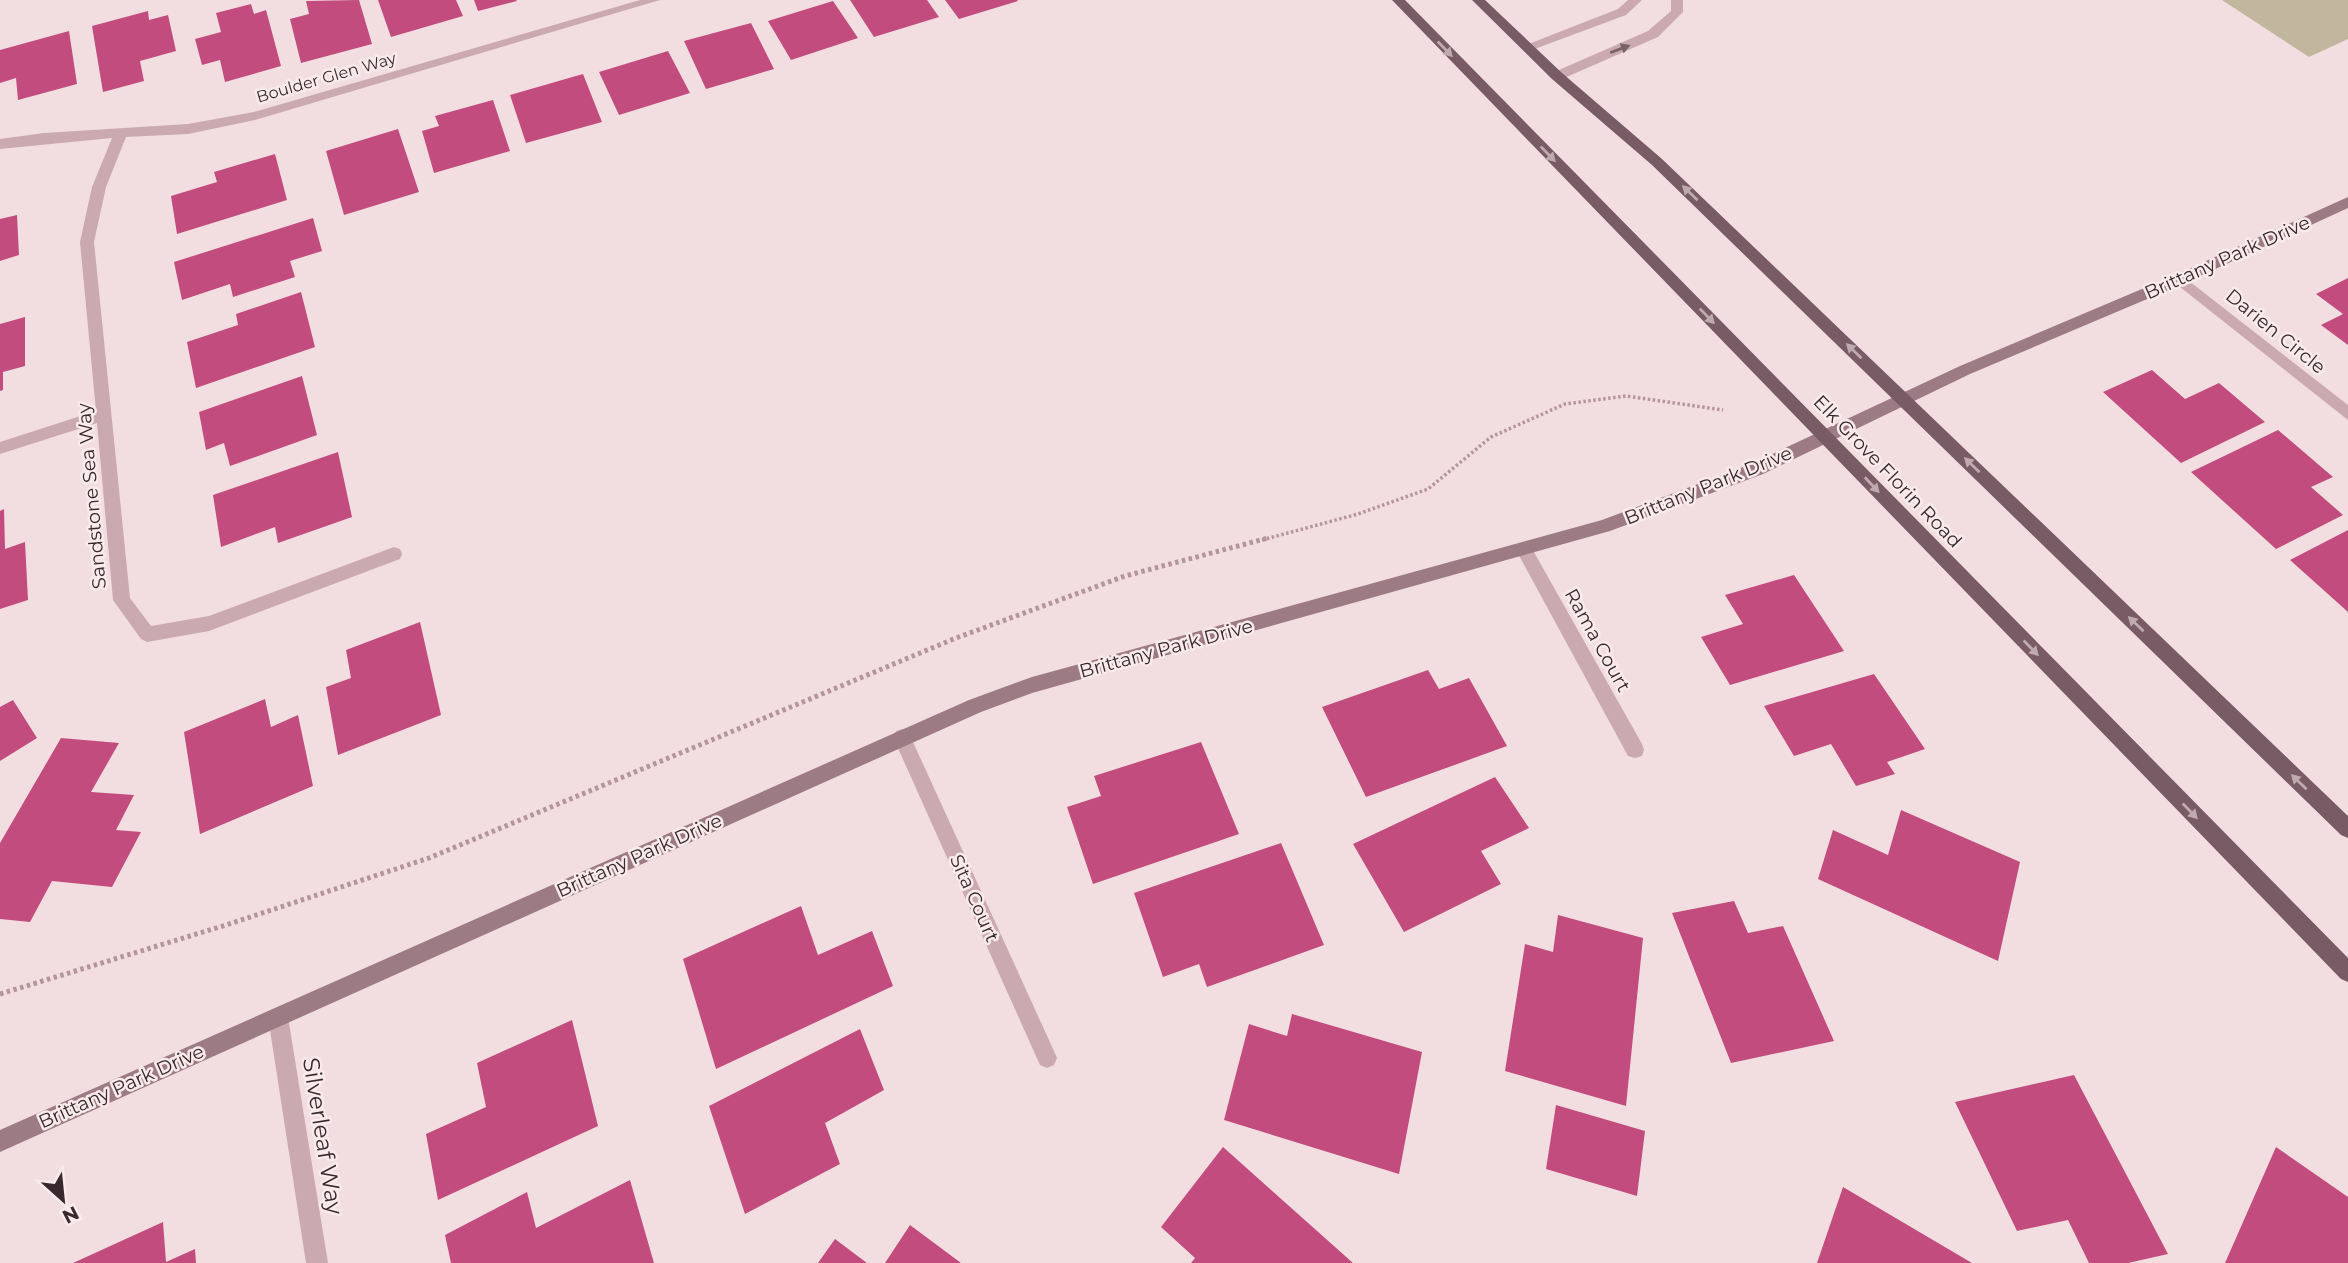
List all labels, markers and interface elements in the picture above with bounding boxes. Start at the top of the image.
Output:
one-way arrow [1437,40,1453,57]
one-way arrow [1610,44,1631,55]
street label: Boulder Glen Way [254,48,398,107]
one-way arrow [1539,145,1556,161]
one-way arrow [1682,186,1699,202]
street label: Brittany Park Drive [2141,211,2313,304]
street label: Darien Circle [2221,284,2330,379]
one-way arrow [1699,307,1715,324]
one-way arrow [1846,344,1863,360]
street label: Elk Grove Florin Road [1809,390,1967,553]
street label: Sandstone Sea Way [72,401,111,590]
street label: Brittany Park Drive [1621,441,1795,530]
one-way arrow [1964,458,1981,474]
one-way arrow [1864,476,1880,493]
street label: Rama Court [1560,585,1636,696]
street label: Brittany Park Drive [1077,614,1255,683]
one-way arrow [2127,615,2144,632]
one-way arrow [2022,639,2038,656]
one-way arrow [2291,774,2308,790]
one-way arrow [2181,802,2197,819]
street label: Brittany Park Drive [553,809,725,902]
street label: Sita Court [945,851,1004,946]
street label: Brittany Park Drive [35,1040,207,1133]
street label: Silverleaf Way [297,1055,349,1217]
north arrow [28,1165,98,1235]
text: N [58,1201,83,1228]

